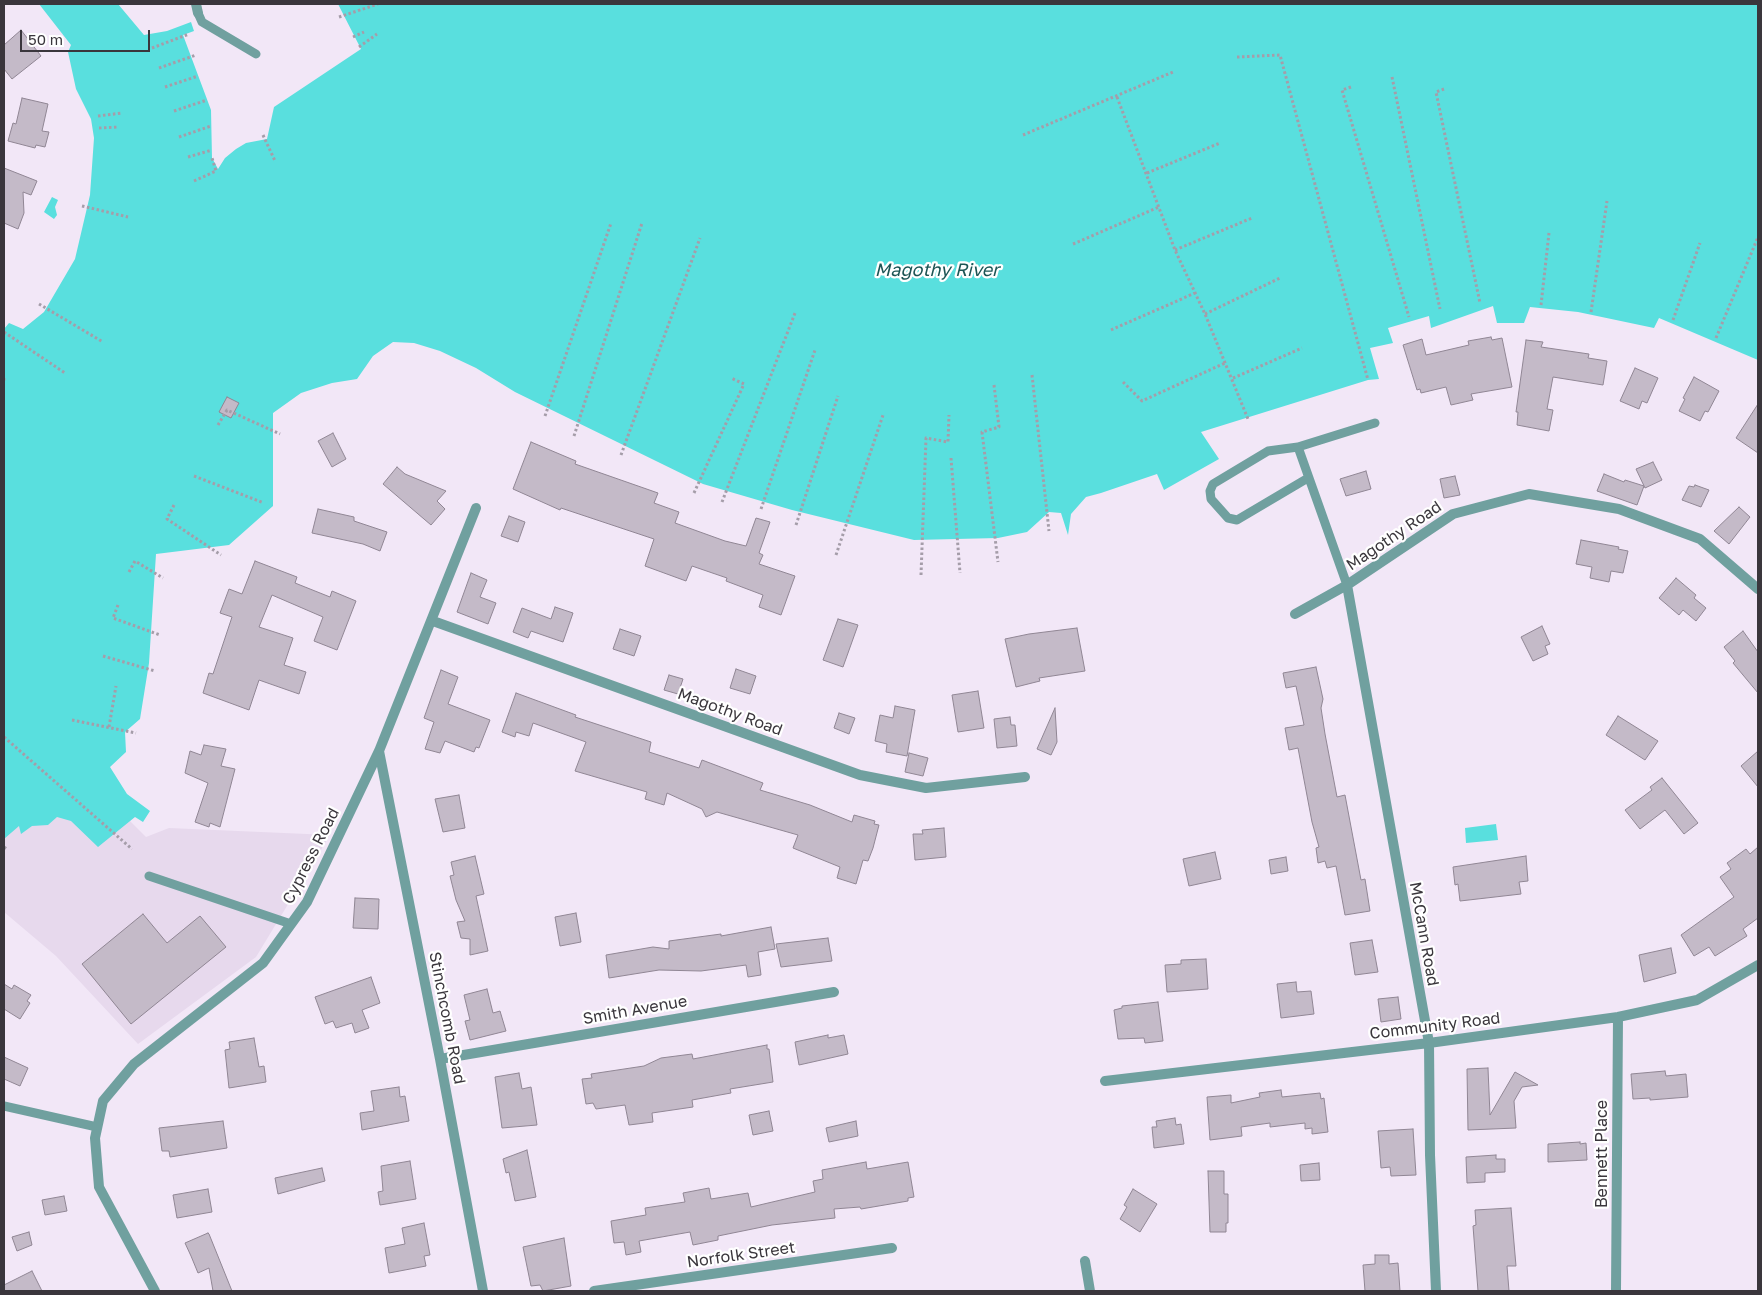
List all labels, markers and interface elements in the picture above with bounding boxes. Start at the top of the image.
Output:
scale bar [22,20,152,52]
text: 50 m [28,30,63,48]
water label: Magothy River [875,259,999,281]
street label: Magothy Road [1343,497,1445,575]
street label: Magothy Road [675,684,785,740]
street label: Cypress Road [279,805,343,907]
street label: McCann Road [1405,880,1443,988]
street label: Stinchcomb Road [425,950,469,1086]
street label: Smith Avenue [581,991,689,1029]
street label: Community Road [1369,1008,1501,1044]
street label: Bennett Place [1592,1100,1612,1208]
street label: Norfolk Street [686,1238,796,1272]

